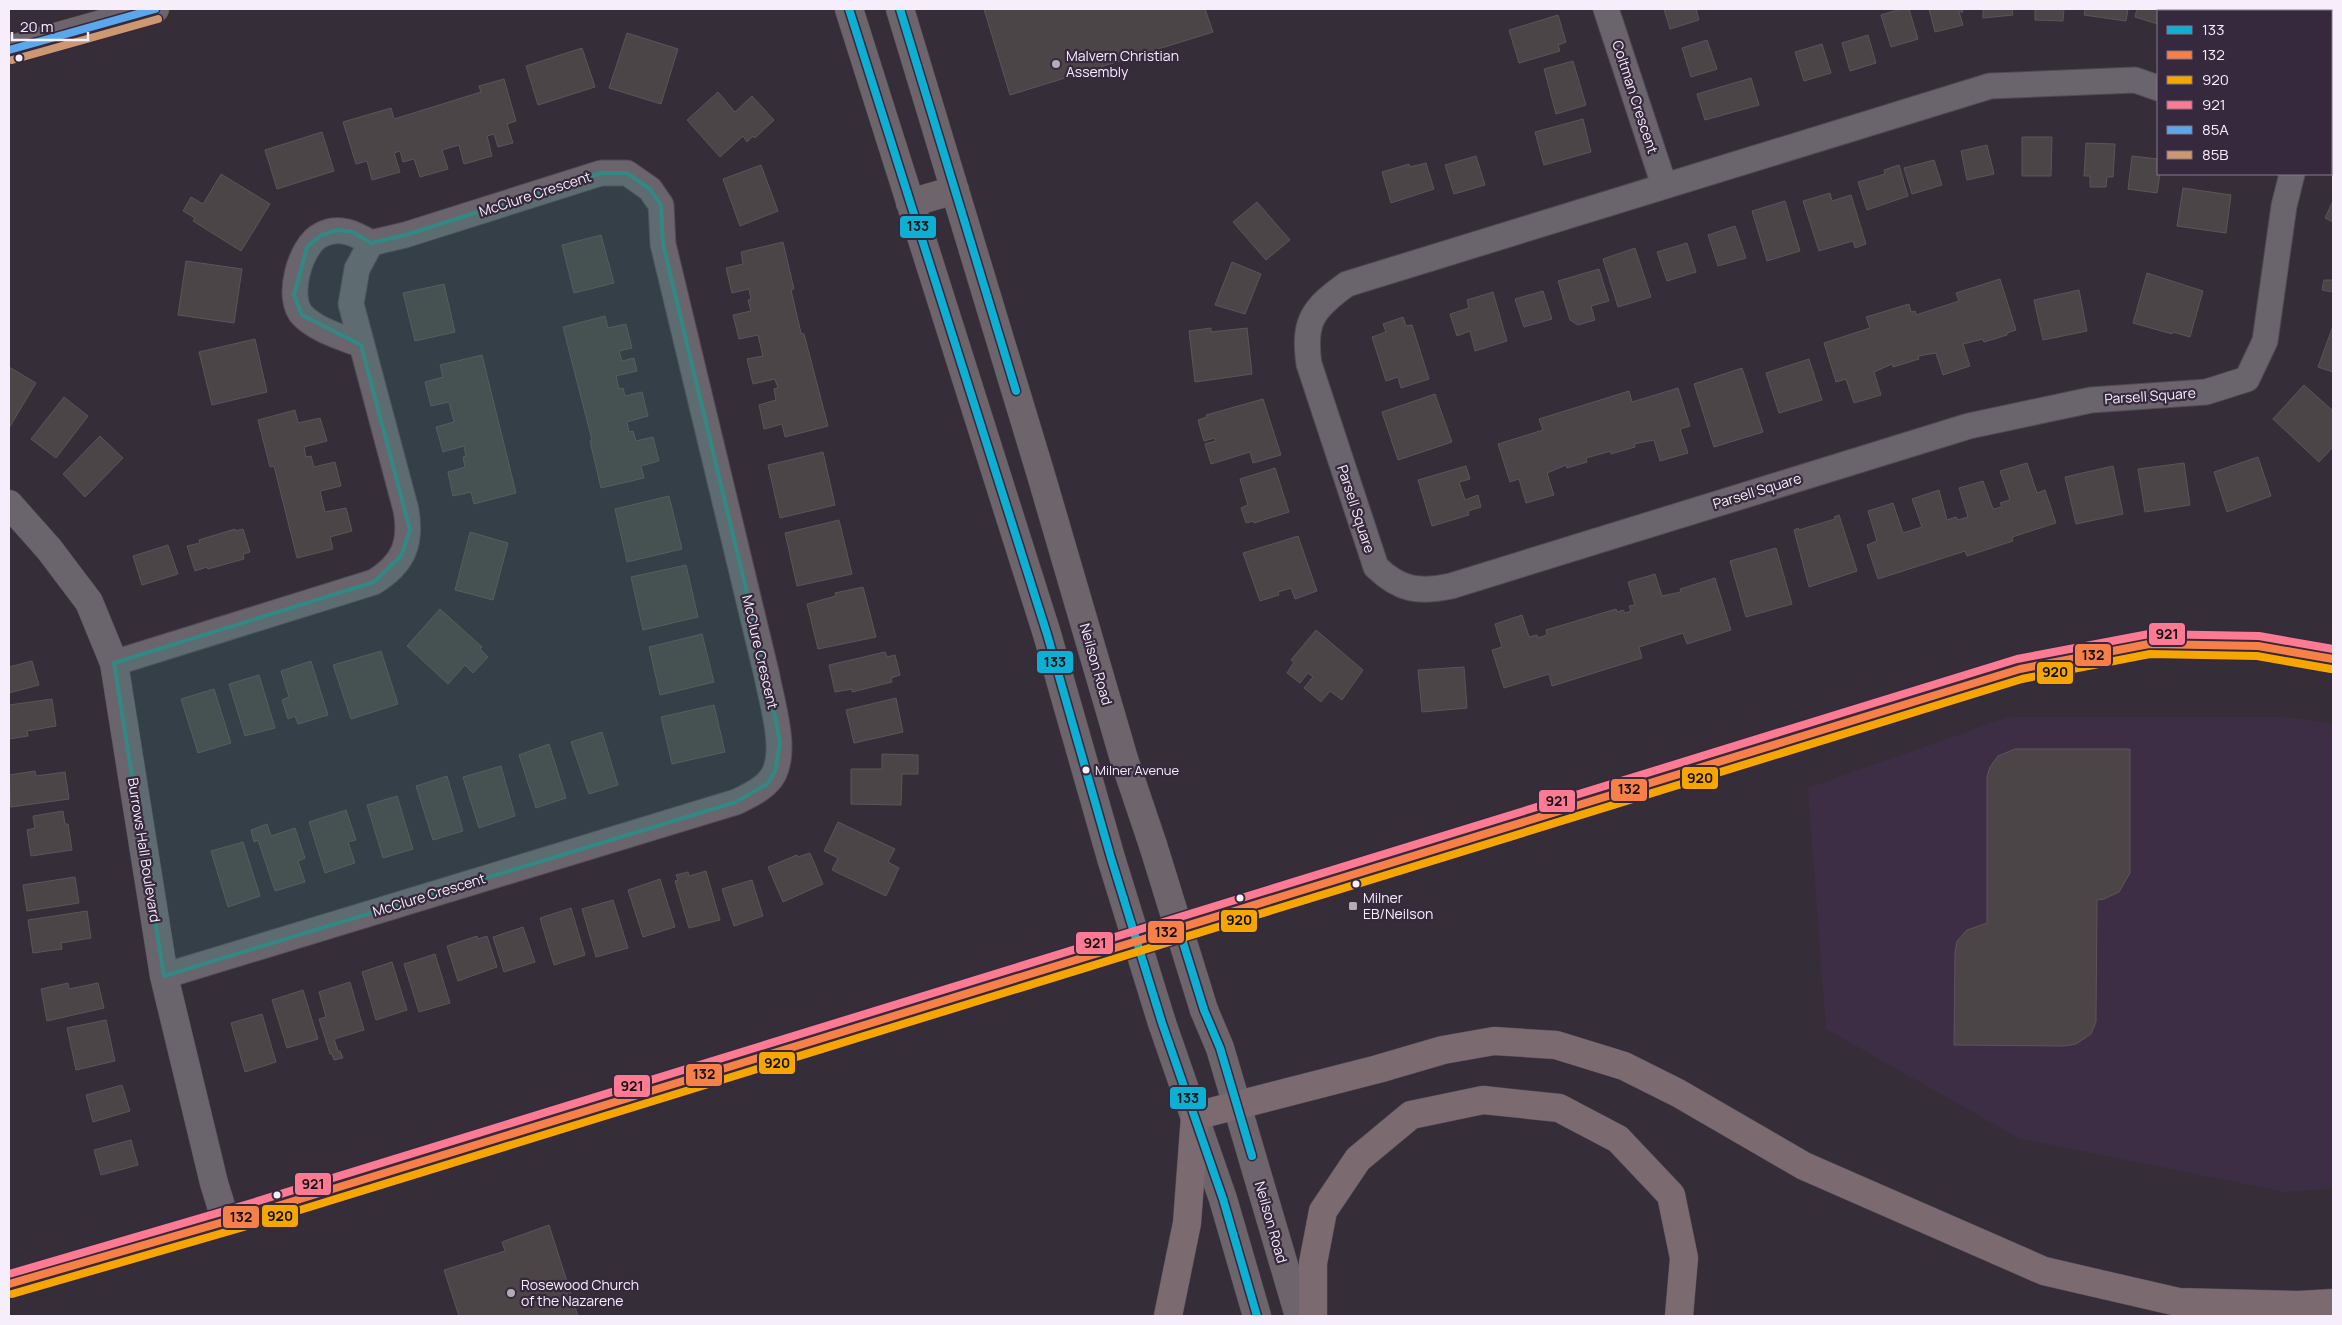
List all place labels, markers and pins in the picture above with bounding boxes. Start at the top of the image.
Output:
place label: Malvern Christian Assembly [1066,46,1179,81]
unlabelled marker [14,53,24,63]
marker: Malvern Christian Assembly [1050,58,1062,70]
place label: Milner Avenue [1095,761,1179,779]
marker: Milner Avenue [1081,765,1091,775]
unlabelled marker [1351,879,1361,889]
place label: Milner EB/Neilson [1363,888,1433,923]
unlabelled marker [1235,893,1245,903]
marker: Milner EB/Neilson [1347,900,1359,912]
unlabelled marker [272,1190,282,1200]
place label: Rosewood Church of the Nazarene [521,1275,639,1310]
marker: Rosewood Church of the Nazarene [505,1287,517,1299]

